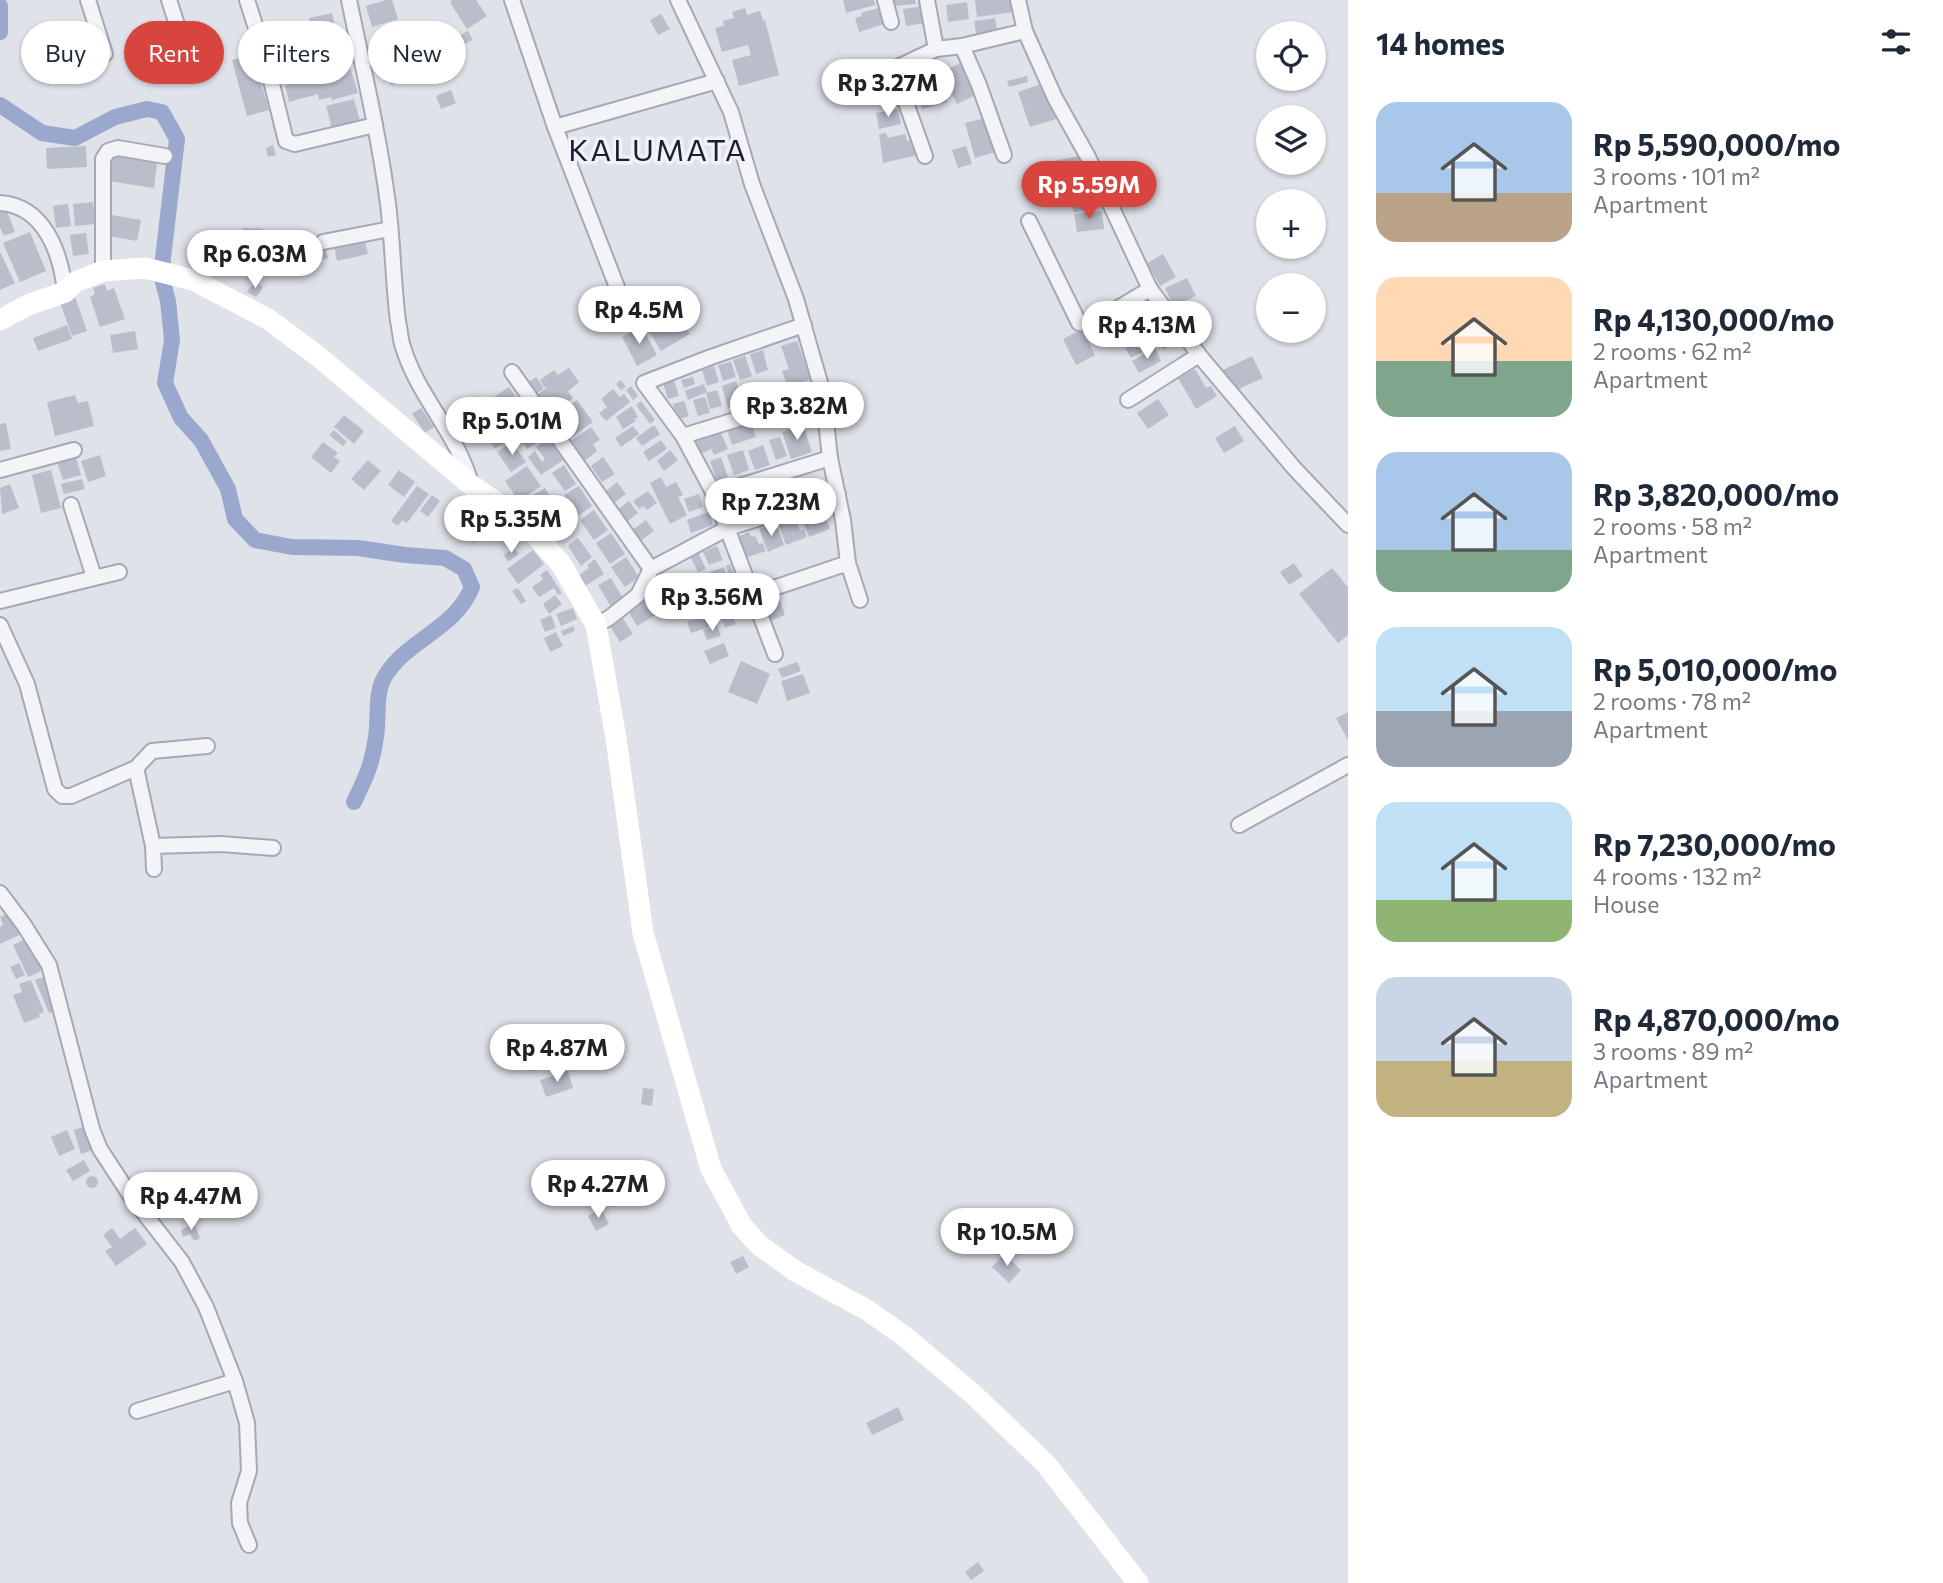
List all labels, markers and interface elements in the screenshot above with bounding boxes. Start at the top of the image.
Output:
chip: Buy [21,21,110,84]
chip: Rent [124,21,224,84]
chip: Filters [238,21,354,84]
chip: New [368,21,466,84]
map controls [1256,21,1326,343]
button: locate [1256,21,1326,91]
icon: filters [1877,23,1915,61]
text: 14 homes [1376,24,1505,61]
pin: Rp 3.27M [816,60,960,119]
text: Rp 3.27M [838,68,938,96]
button: layers [1256,105,1326,175]
text: Rp 5,590,000/mo [1593,125,1840,162]
district label: KALUMATA [568,130,748,167]
icon: home [1432,130,1516,214]
pin: Rp 5.59M [1017,162,1161,221]
text: 3 rooms · 101 m² [1593,162,1760,190]
text: Rp 5.59M [1038,170,1140,198]
button: + [1256,189,1326,259]
text: Apartment [1593,190,1708,218]
pin: Rp 6.03M [183,230,327,290]
text: Rp 6.03M [203,239,307,267]
button: − [1256,273,1326,343]
pin: Rp 4.5M [574,286,704,346]
text: Rp 4.5M [594,295,684,323]
text: Rp 4,130,000/mo [1593,300,1834,337]
pin: Rp 4.13M [1075,302,1219,361]
icon: home [1432,305,1516,389]
text: Rp 4.13M [1098,310,1196,338]
text: 2 rooms · 62 m² [1593,337,1752,365]
text: Apartment [1593,365,1708,393]
pin: Rp 3.82M [725,382,869,442]
text: Rp 3.82M [746,391,848,419]
pin: Rp 5.01M [440,398,584,457]
text: Rp 5.01M [462,406,562,434]
text: Rp 3,820,000/mo [1593,475,1839,512]
pin: Rp 7.23M [699,478,843,538]
icon: home [1432,480,1516,564]
text: Rp 7.23M [721,487,821,515]
pin: Rp 5.35M [439,496,583,555]
text: Rp 5.35M [460,504,562,532]
text: 2 rooms · 58 m² [1593,512,1752,540]
text: Apartment [1593,540,1708,568]
pin: Rp 3.56M [640,574,784,633]
text: Rp 3.56M [661,582,763,610]
text: Rp 5,010,000/mo [1593,650,1837,687]
icon: home [1432,655,1516,739]
text: 2 rooms · 78 m² [1593,687,1751,715]
text: Apartment [1593,715,1708,743]
text: Rp 7,230,000/mo [1593,825,1836,862]
icon: home [1432,830,1516,914]
text: 4 rooms · 132 m² [1593,862,1762,890]
text: House [1593,890,1659,918]
text: Rp 4,870,000/mo [1593,1000,1840,1037]
icon: home [1432,1005,1516,1089]
pin: Rp 4.87M [485,1024,629,1084]
text: Rp 4.87M [506,1033,608,1061]
text: 3 rooms · 89 m² [1593,1037,1753,1065]
text: Apartment [1593,1065,1708,1093]
pin: Rp 4.27M [526,1160,670,1220]
text: Rp 4.27M [547,1169,649,1197]
pin: Rp 4.47M [119,1172,263,1232]
text: Rp 4.47M [140,1181,242,1209]
pin: Rp 10.5M [935,1208,1079,1268]
text: Rp 10.5M [957,1217,1057,1245]

